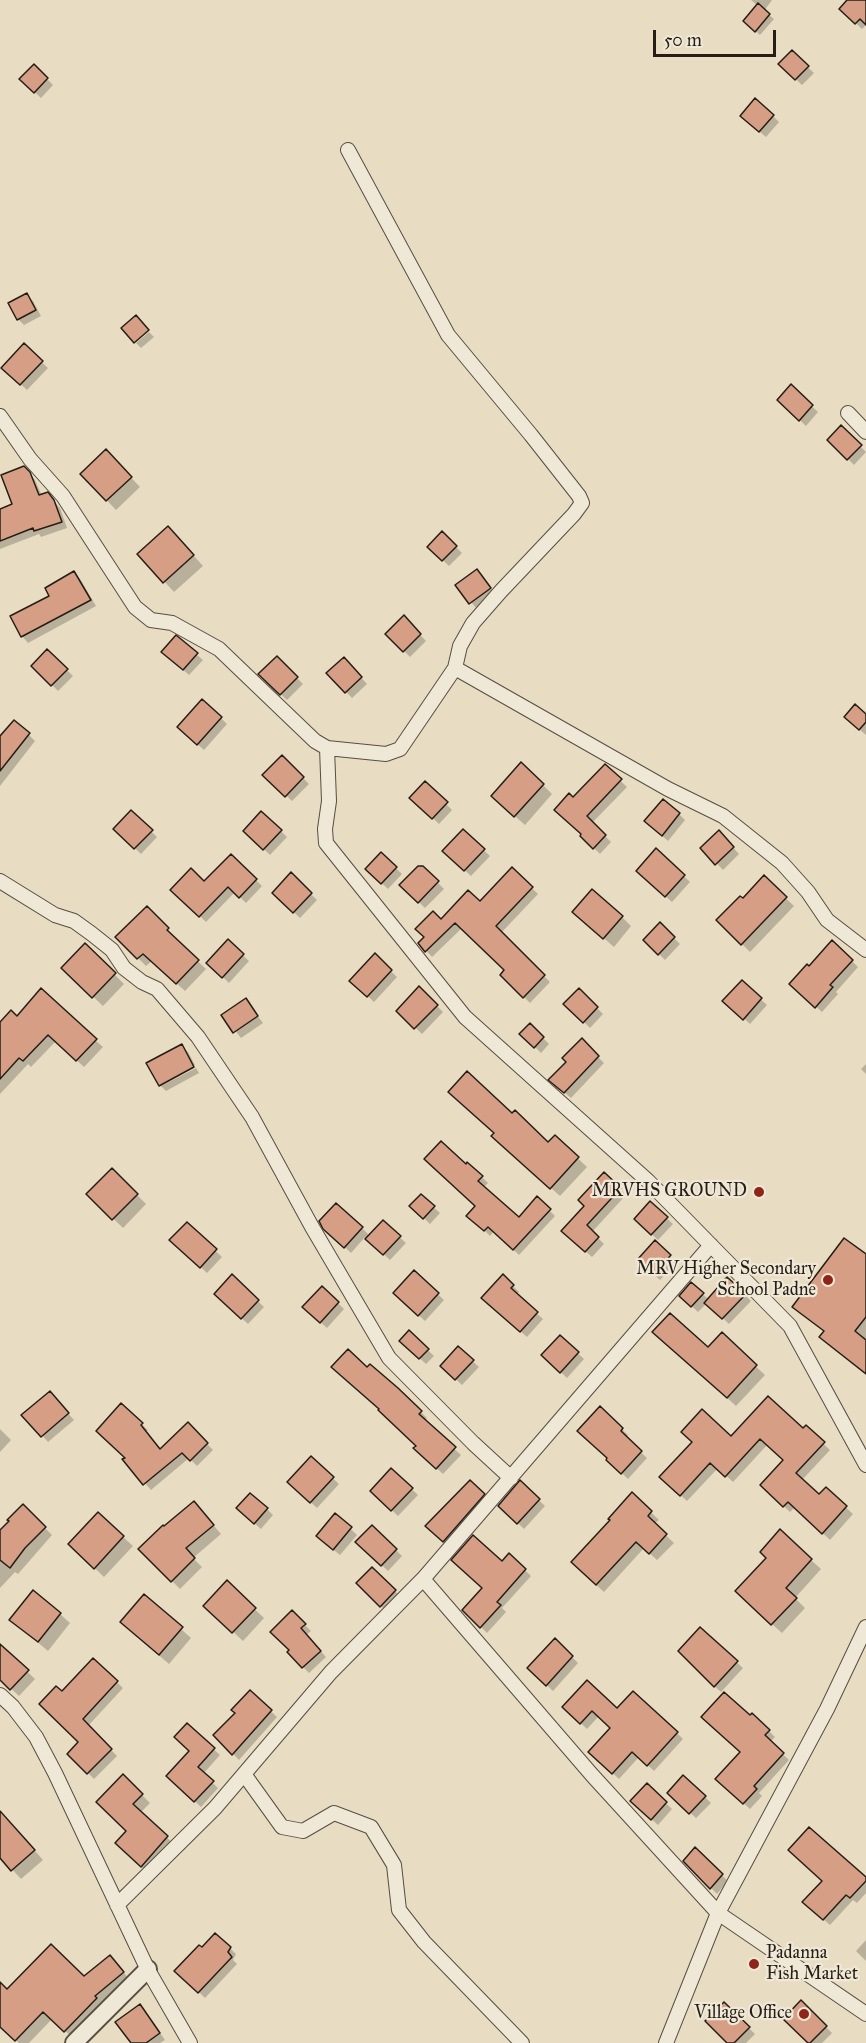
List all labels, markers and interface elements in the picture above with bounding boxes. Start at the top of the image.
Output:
scale bar [656,18,779,56]
text: 50 m [664,29,702,51]
place label: MRVHS GROUND [592,1181,747,1203]
marker: MRVHS GROUND [752,1185,766,1199]
place label: MRV Higher Secondary School Padne [636,1259,816,1302]
marker: MRV Higher Secondary School Padne [821,1273,835,1287]
place label: Padanna Fish Market [766,1943,858,1986]
marker: Padanna Fish Market [747,1957,761,1971]
place label: Village Office [694,2003,792,2025]
marker: Village Office [797,2007,811,2021]

